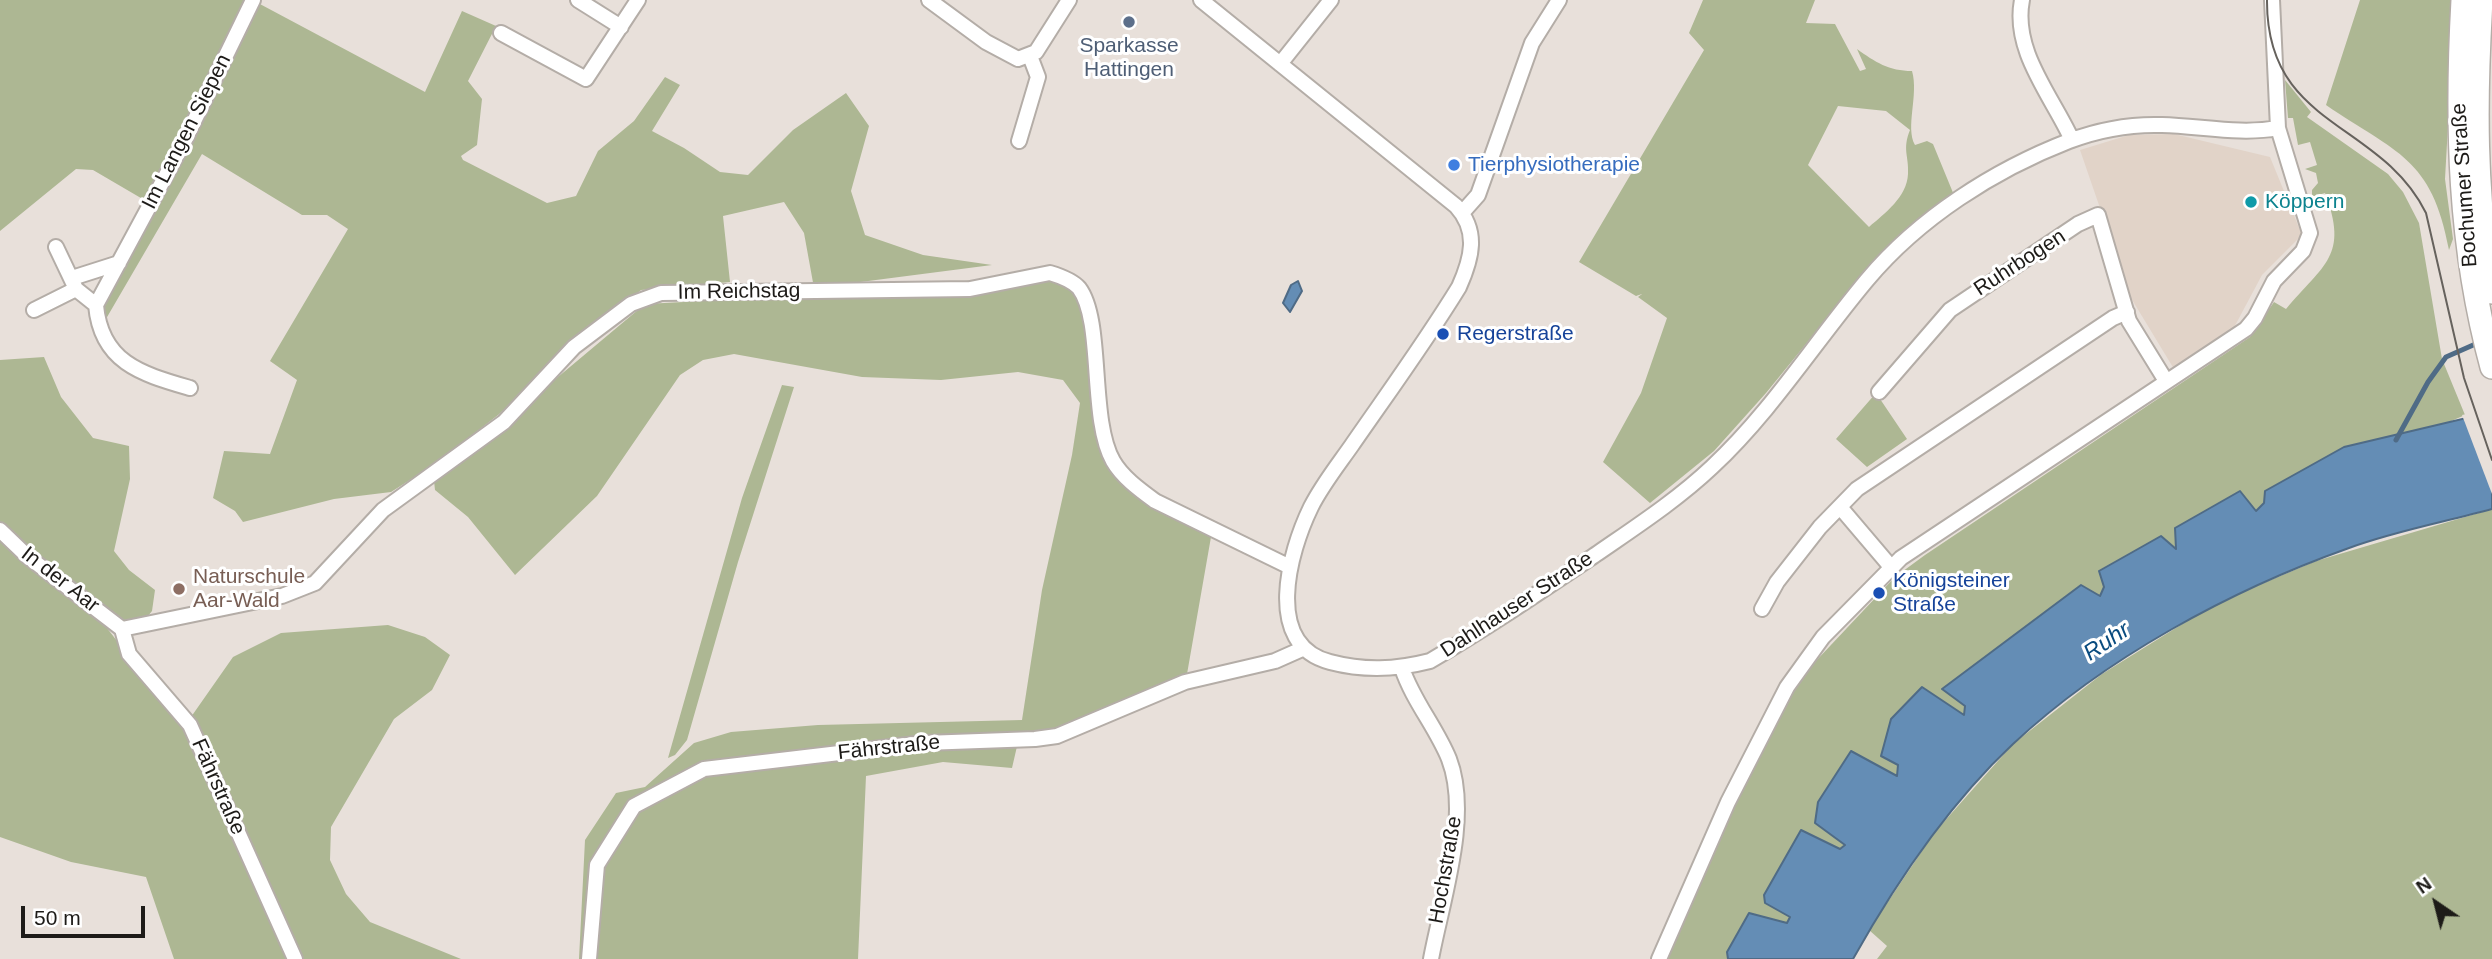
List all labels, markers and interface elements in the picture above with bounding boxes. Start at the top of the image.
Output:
marker: Sparkasse Hattingen [1121,14,1137,30]
place label: Sparkasse Hattingen [1079,33,1179,83]
street label: Im Langen Siepen [137,50,237,214]
street label: Bochumer Straße [2447,102,2483,268]
place label: Tierphysiotherapie [1468,152,1640,178]
marker: Tierphysiotherapie [1446,157,1462,173]
place label: Köppern [2265,189,2344,215]
marker: Köppern [2243,194,2259,210]
street label: Ruhrbogen [1970,224,2070,302]
street label: Im Reichstag [678,278,800,306]
place label: Regerstraße [1457,321,1574,347]
marker: Regerstraße [1435,326,1451,342]
street label: In der Aar [16,542,104,618]
street label: Dahlhauser Straße [1436,546,1598,664]
place label: Naturschule Aar-Wald [193,564,305,614]
place label: Königsteiner Straße [1893,568,2010,618]
marker: Naturschule Aar-Wald [171,581,187,597]
marker: Königsteiner Straße [1871,585,1887,601]
water label: Ruhr [2079,617,2135,667]
street label: Fährstraße [837,730,941,766]
street label: Fährstraße [186,735,250,839]
street label: Hochstraße [1424,814,1468,926]
north arrow [2401,868,2471,938]
text: N [2412,873,2435,898]
scale bar [24,892,149,936]
text: 50 m [34,906,81,929]

